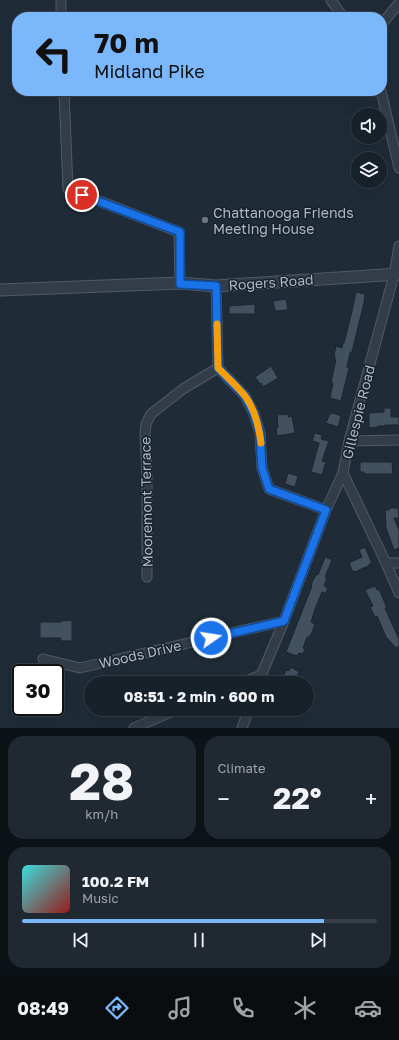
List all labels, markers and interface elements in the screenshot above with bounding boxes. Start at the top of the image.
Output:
text: 70 m [94,26,159,59]
icon: left [28,28,80,80]
text: Midland Pike [94,60,205,82]
map controls [351,108,387,188]
button: sound [351,108,387,144]
button: layers [351,152,387,188]
pin [65,178,99,212]
icon: arrive [71,184,93,206]
place label: Chattanooga Friends Meeting House [213,204,354,237]
marker: Chattanooga Friends Meeting House [200,215,210,225]
street label: Rogers Road [228,271,314,293]
street label: Gillespie Road [338,363,378,461]
street label: Mooremont Terrace [136,437,156,567]
position arrow [190,617,232,659]
street label: Woods Drive [97,636,183,672]
speed limit sign: 30 [12,664,64,716]
text: 08:51 · 2 min · 600 m [124,687,274,705]
text: 28 [69,749,134,811]
text: Climate [218,760,265,776]
text: 22° [273,780,321,816]
text: − [218,785,230,812]
text: + [365,785,377,812]
text: km/h [85,806,118,822]
text: 100.2 FM [82,872,149,890]
text: Music [82,890,119,906]
icon: previous [70,929,92,951]
icon: pause [188,929,210,951]
icon: next [307,929,329,951]
icon: directions [103,994,131,1022]
icon: music [166,994,194,1022]
icon: phone [229,994,257,1022]
icon: climate [291,994,319,1022]
icon: car [354,994,382,1022]
text: 08:49 [17,997,69,1019]

